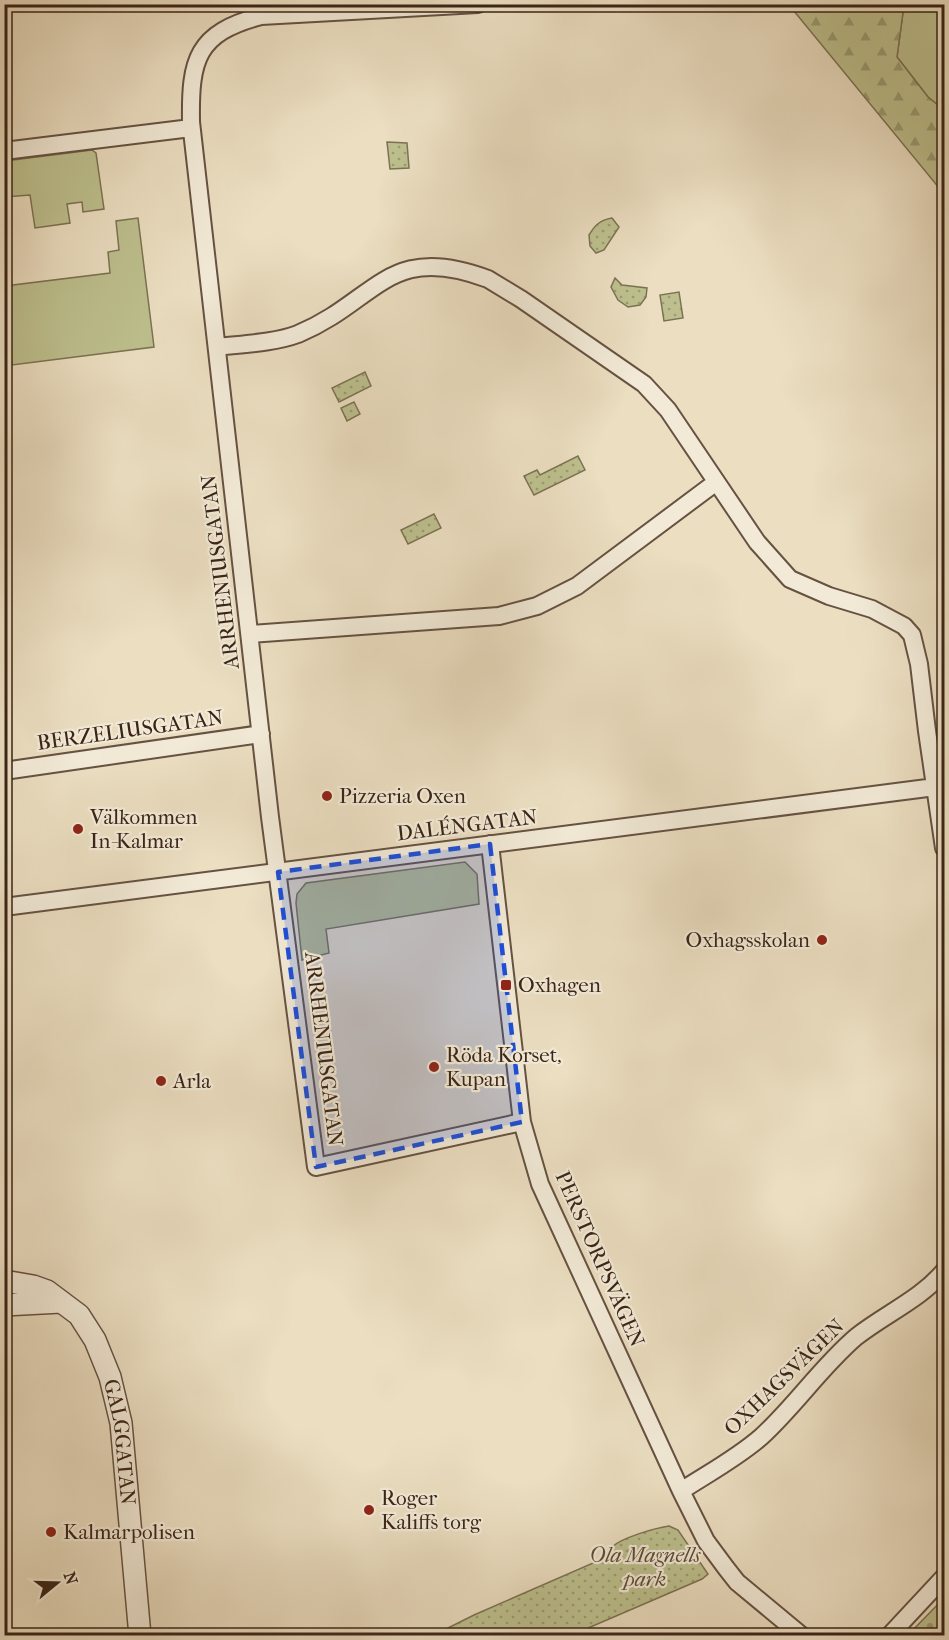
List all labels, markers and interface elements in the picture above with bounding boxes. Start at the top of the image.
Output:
street label: ARRHENIUSGATAN [196,473,244,672]
street label: BERZELIUSGATAN [35,705,225,755]
place label: Pizzeria Oxen [339,784,466,808]
marker: Pizzeria Oxen [320,789,334,803]
street label: DALÉNGATAN [395,804,539,846]
place label: Välkommen In-Kalmar [89,805,197,853]
marker: Välkommen In-Kalmar [71,822,85,836]
place label: Oxhagsskolan [686,928,810,952]
marker: Oxhagsskolan [815,933,829,947]
street label: ARRHENIUSGATAN [300,949,348,1148]
place label: Oxhagen [518,973,601,997]
marker: Oxhagen [499,978,513,992]
place label: Röda Korset, Kupan [446,1043,562,1091]
marker: Röda Korset, Kupan [427,1060,441,1074]
place label: Arla [172,1069,211,1093]
marker: Arla [154,1074,168,1088]
street label: PERSTORPSVÄGEN [550,1167,650,1351]
street label: OXHAGSVÄGEN [719,1314,849,1440]
street label: GALGGATAN [99,1377,140,1506]
place label: Roger Kaliffs torg [381,1486,482,1534]
marker: Roger Kaliffs torg [362,1503,376,1517]
place label: Kalmarpolisen [63,1520,195,1544]
marker: Kalmarpolisen [44,1525,58,1539]
park label: Ola Magnells park [590,1543,701,1591]
north arrow [27,1553,87,1613]
text: N [60,1569,82,1588]

